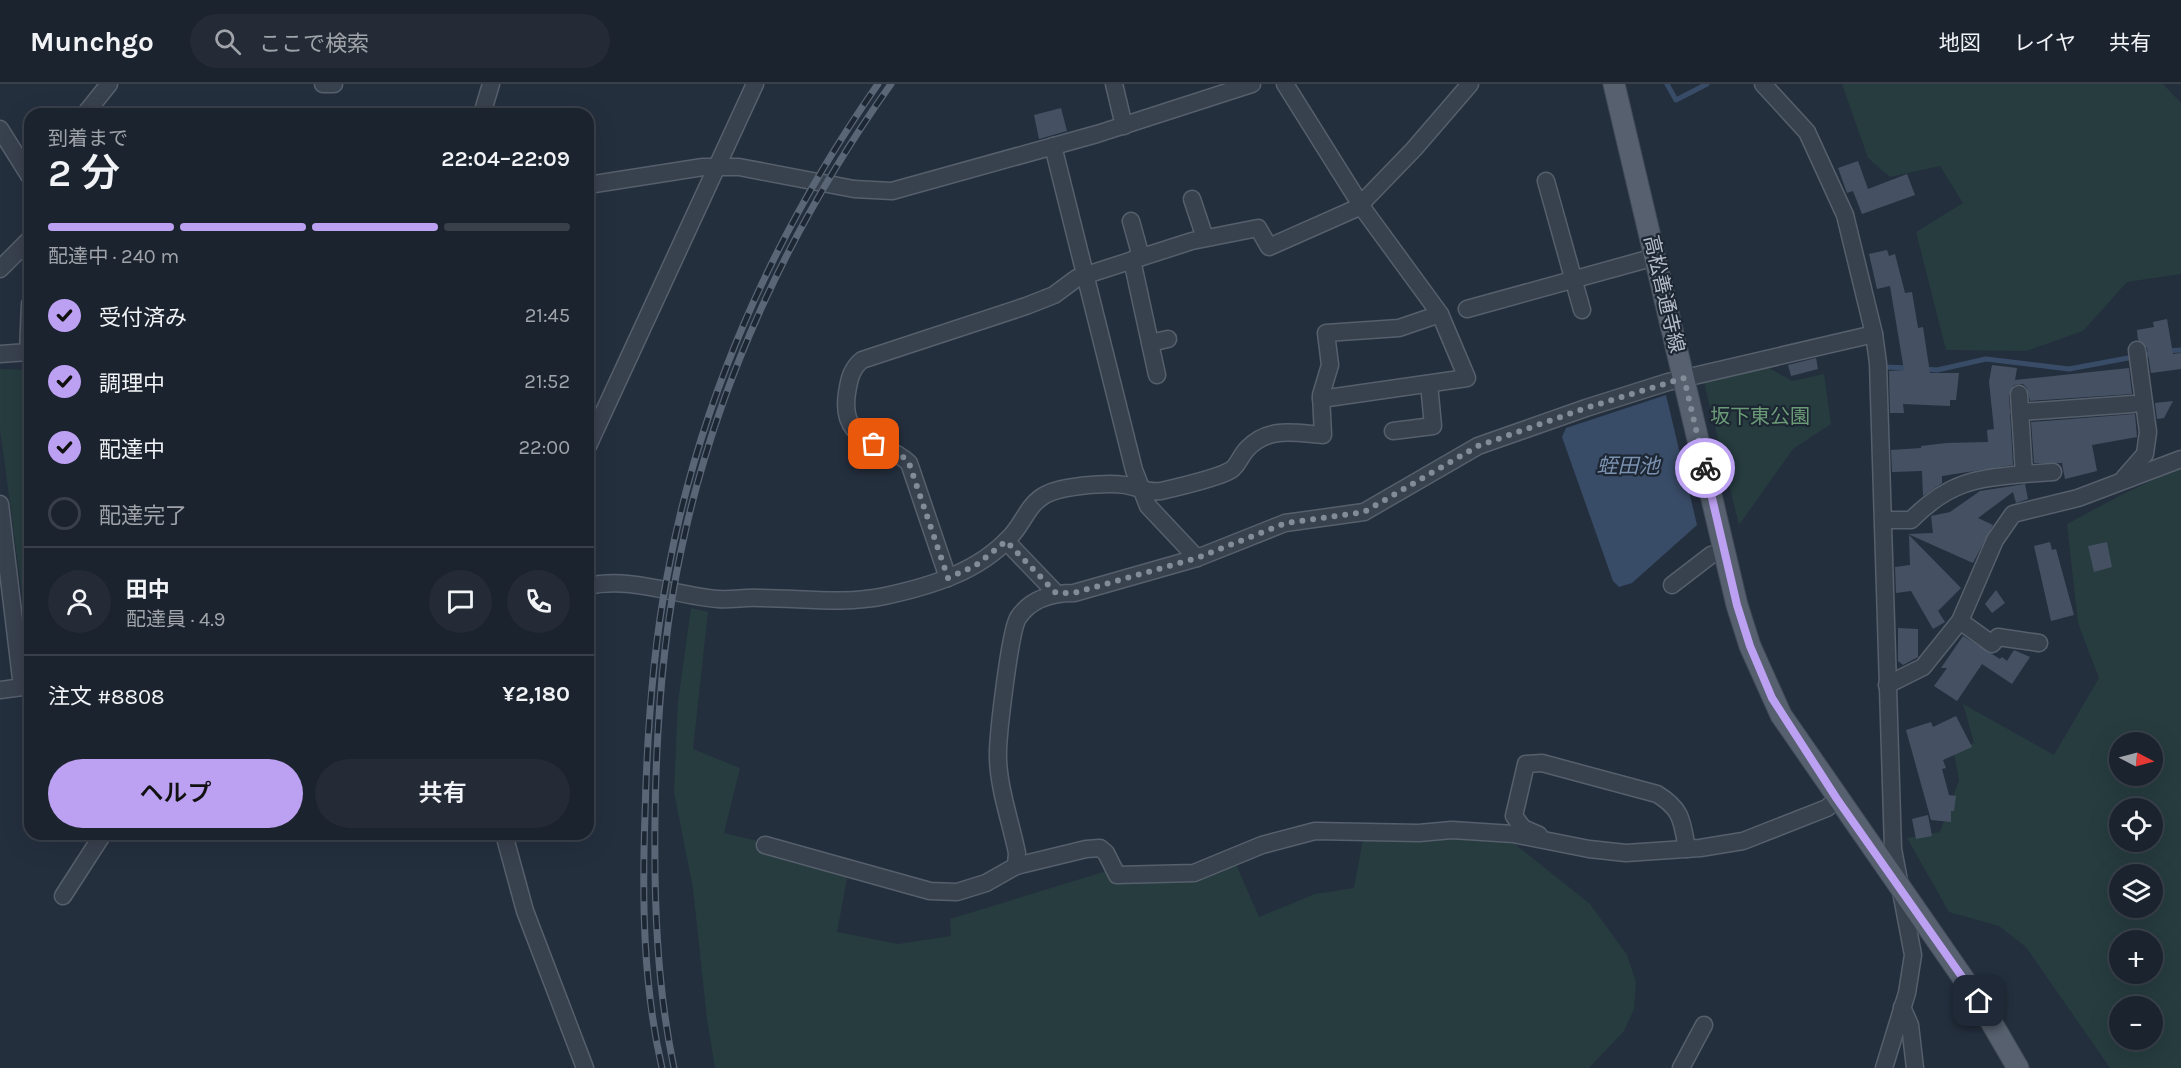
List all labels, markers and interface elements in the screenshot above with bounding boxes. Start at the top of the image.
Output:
search box [190,14,610,68]
text: Munchgo [30,25,154,58]
icon: search [211,25,244,58]
text: ここで検索 [259,31,369,57]
text: 地図 [1939,31,1981,55]
text: レイヤ [2014,31,2076,55]
text: 共有 [2109,31,2151,55]
text: 到着まで [48,127,128,150]
text: 22:04–22:09 [441,146,570,172]
text: 2 分 [48,150,120,196]
street label: 高松善通寺線 [1639,233,1689,355]
text: 配達中 · 240 m [48,245,179,268]
icon: check [48,299,81,332]
text: 21:45 [525,304,570,327]
text: 受付済み [99,305,187,331]
icon: check [48,365,81,398]
text: 21:52 [524,370,570,393]
text: 調理中 [99,371,165,397]
park label: 坂下東公園 [1710,405,1810,428]
pin [848,418,899,469]
icon: bag [857,427,890,460]
icon: check [48,431,81,464]
text: 22:00 [518,436,570,459]
text: 配達中 [99,437,165,463]
courier [1675,438,1735,498]
icon: bike [1689,452,1722,485]
water label: 蛭田池 [1597,454,1661,478]
text: 配達完了 [99,503,187,529]
button: person [48,570,111,633]
button: chat [429,570,492,633]
button: phone [507,570,570,633]
text: 田中 [126,577,170,603]
text: 配達員 · 4.9 [126,608,225,631]
text: ¥2,180 [502,681,570,707]
text: 注文 #8808 [48,684,165,710]
north arrow [2109,732,2163,786]
map controls [2109,732,2163,1050]
button: ヘルプ [48,759,303,828]
button: 共有 [315,759,570,828]
button: locate [2109,798,2163,852]
button: layers [2109,864,2163,918]
button: + [2109,930,2163,984]
pin [1953,975,2004,1026]
icon: home [1962,984,1995,1017]
button: − [2109,996,2163,1050]

